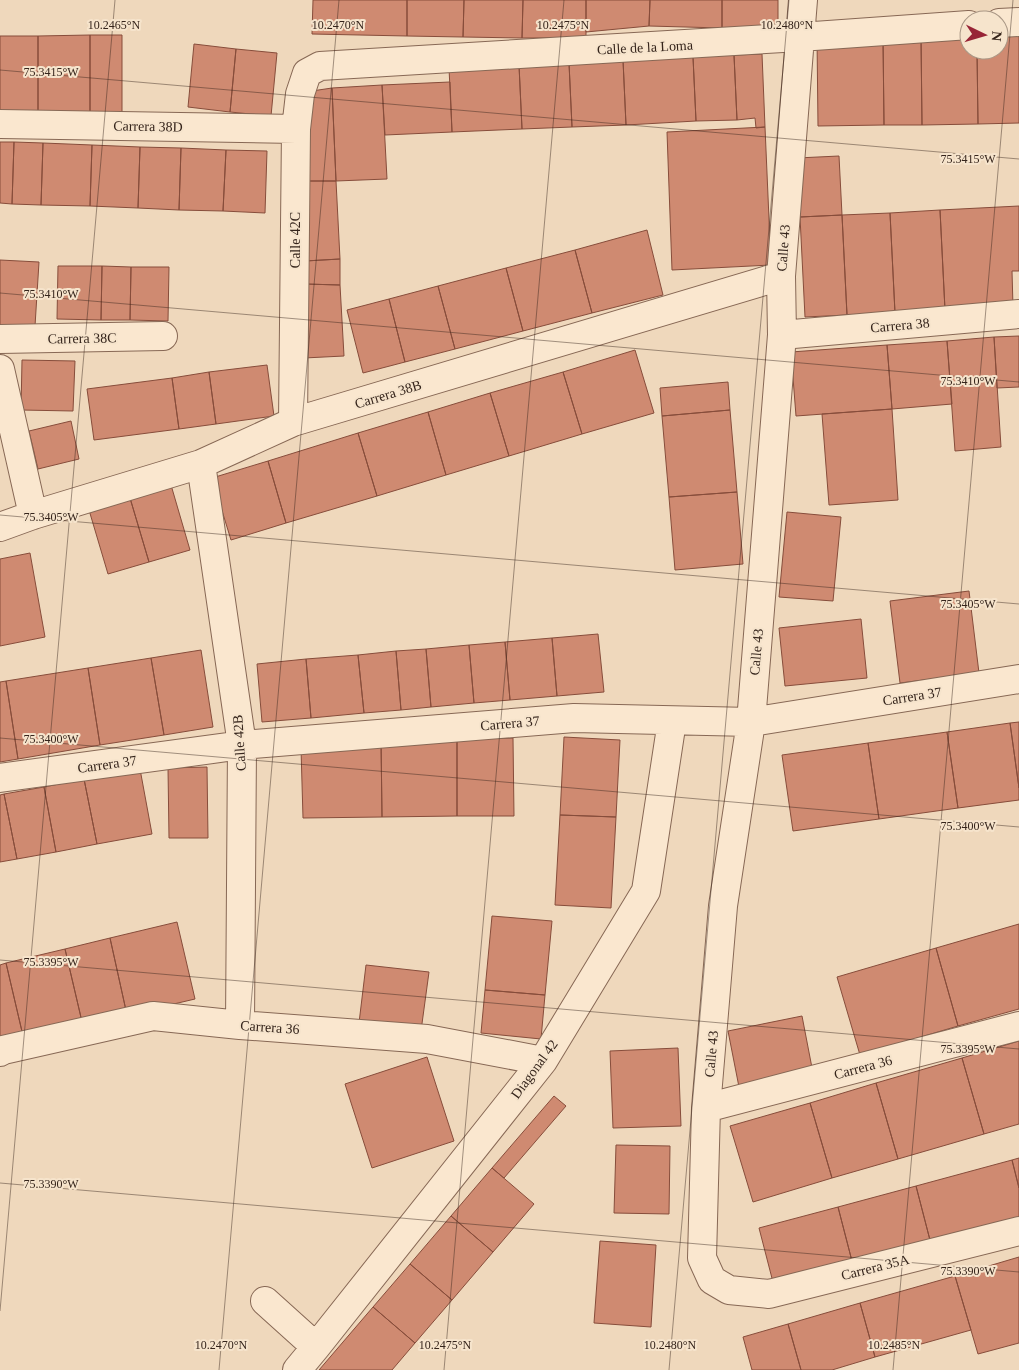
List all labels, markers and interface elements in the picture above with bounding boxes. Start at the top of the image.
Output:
north arrow [959,10,1009,60]
text: 10.2465°N [88,18,141,32]
text: 10.2470°N [312,18,365,32]
text: 10.2475°N [537,18,590,32]
text: 10.2480°N [761,18,814,32]
text: N [989,30,1004,42]
street label: Calle de la Loma [597,37,694,58]
text: 75.3415°W [23,65,79,79]
street label: Carrera 38D [113,118,183,135]
text: 75.3415°W [940,152,996,166]
street label: Calle 42C [288,212,303,268]
street label: Calle 43 [774,224,793,272]
text: 75.3410°W [23,287,79,301]
street label: Carrera 38 [870,315,930,336]
street label: Carrera 38C [47,330,117,347]
text: 75.3410°W [940,374,996,388]
street label: Carrera 38B [353,377,423,412]
text: 75.3405°W [23,510,79,524]
text: 75.3405°W [940,597,996,611]
street label: Calle 43 [747,628,766,676]
street label: Carrera 37 [882,684,943,709]
street label: Carrera 37 [480,713,540,734]
street label: Calle 42B [230,714,249,772]
text: 75.3400°W [23,732,79,746]
street label: Carrera 37 [77,753,138,776]
text: 75.3400°W [940,819,996,833]
text: 75.3395°W [23,955,79,969]
street label: Carrera 36 [240,1018,300,1037]
street label: Calle 43 [702,1030,721,1078]
street label: Diagonal 42 [508,1037,561,1102]
text: 75.3395°W [940,1042,996,1056]
street label: Carrera 36 [832,1053,894,1082]
text: 75.3390°W [23,1177,79,1191]
street label: Carrera 35A [840,1252,912,1283]
text: 75.3390°W [940,1264,996,1278]
text: 10.2470°N [195,1338,248,1352]
text: 10.2475°N [419,1338,472,1352]
text: 10.2480°N [644,1338,697,1352]
text: 10.2485°N [868,1338,921,1352]

